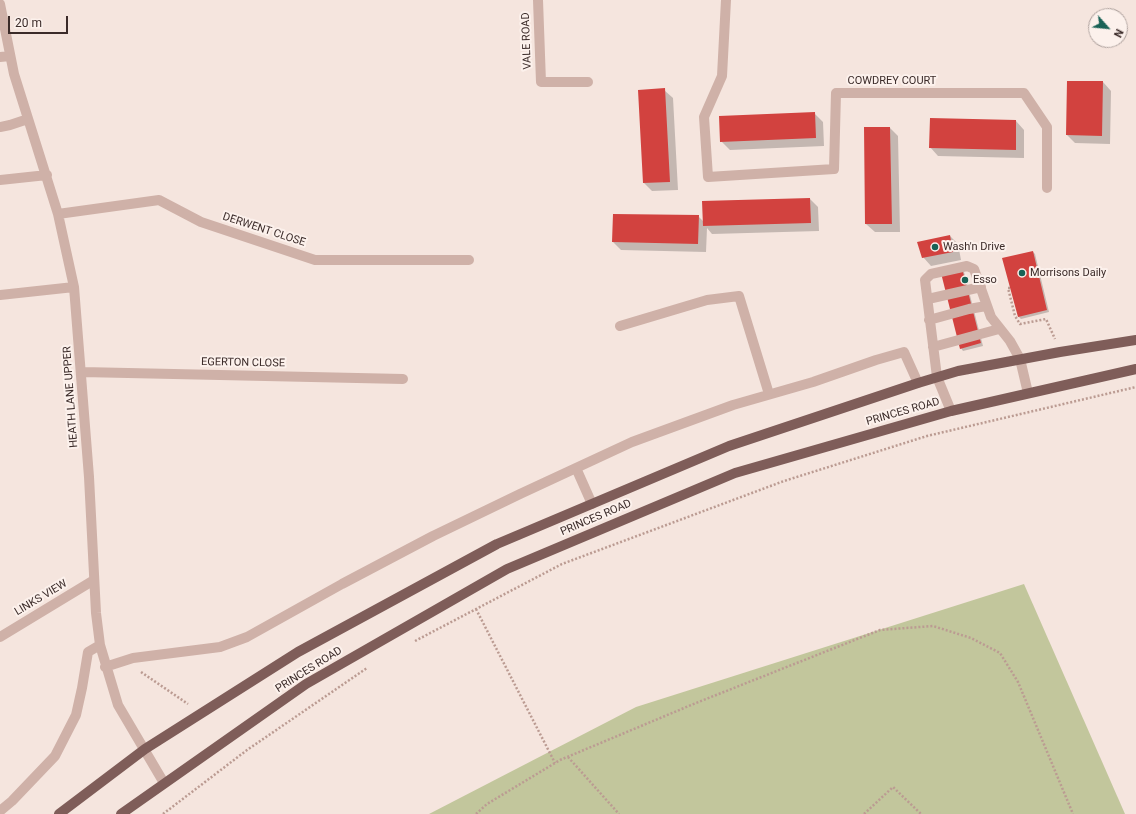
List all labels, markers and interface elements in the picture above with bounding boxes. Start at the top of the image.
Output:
scale bar [10,8,70,34]
north arrow [1088,8,1128,48]
street label: VALE ROAD [519,12,535,70]
text: 20 m [15,16,42,30]
text: N [1111,27,1126,40]
street label: COWDREY COURT [848,74,936,88]
street label: DERWENT CLOSE [221,210,307,250]
place label: Wash'n Drive [943,240,1005,254]
marker: Wash'n Drive [930,242,940,252]
place label: Morrisons Daily [1030,266,1106,280]
marker: Morrisons Daily [1017,268,1027,278]
place label: Esso [973,273,997,287]
marker: Esso [960,275,970,285]
street label: HEATH LANE UPPER [61,346,81,448]
street label: EGERTON CLOSE [201,356,285,370]
street label: PRINCES ROAD [865,395,941,429]
street label: PRINCES ROAD [559,497,633,539]
street label: LINKS VIEW [12,577,70,619]
street label: PRINCES ROAD [273,644,345,696]

